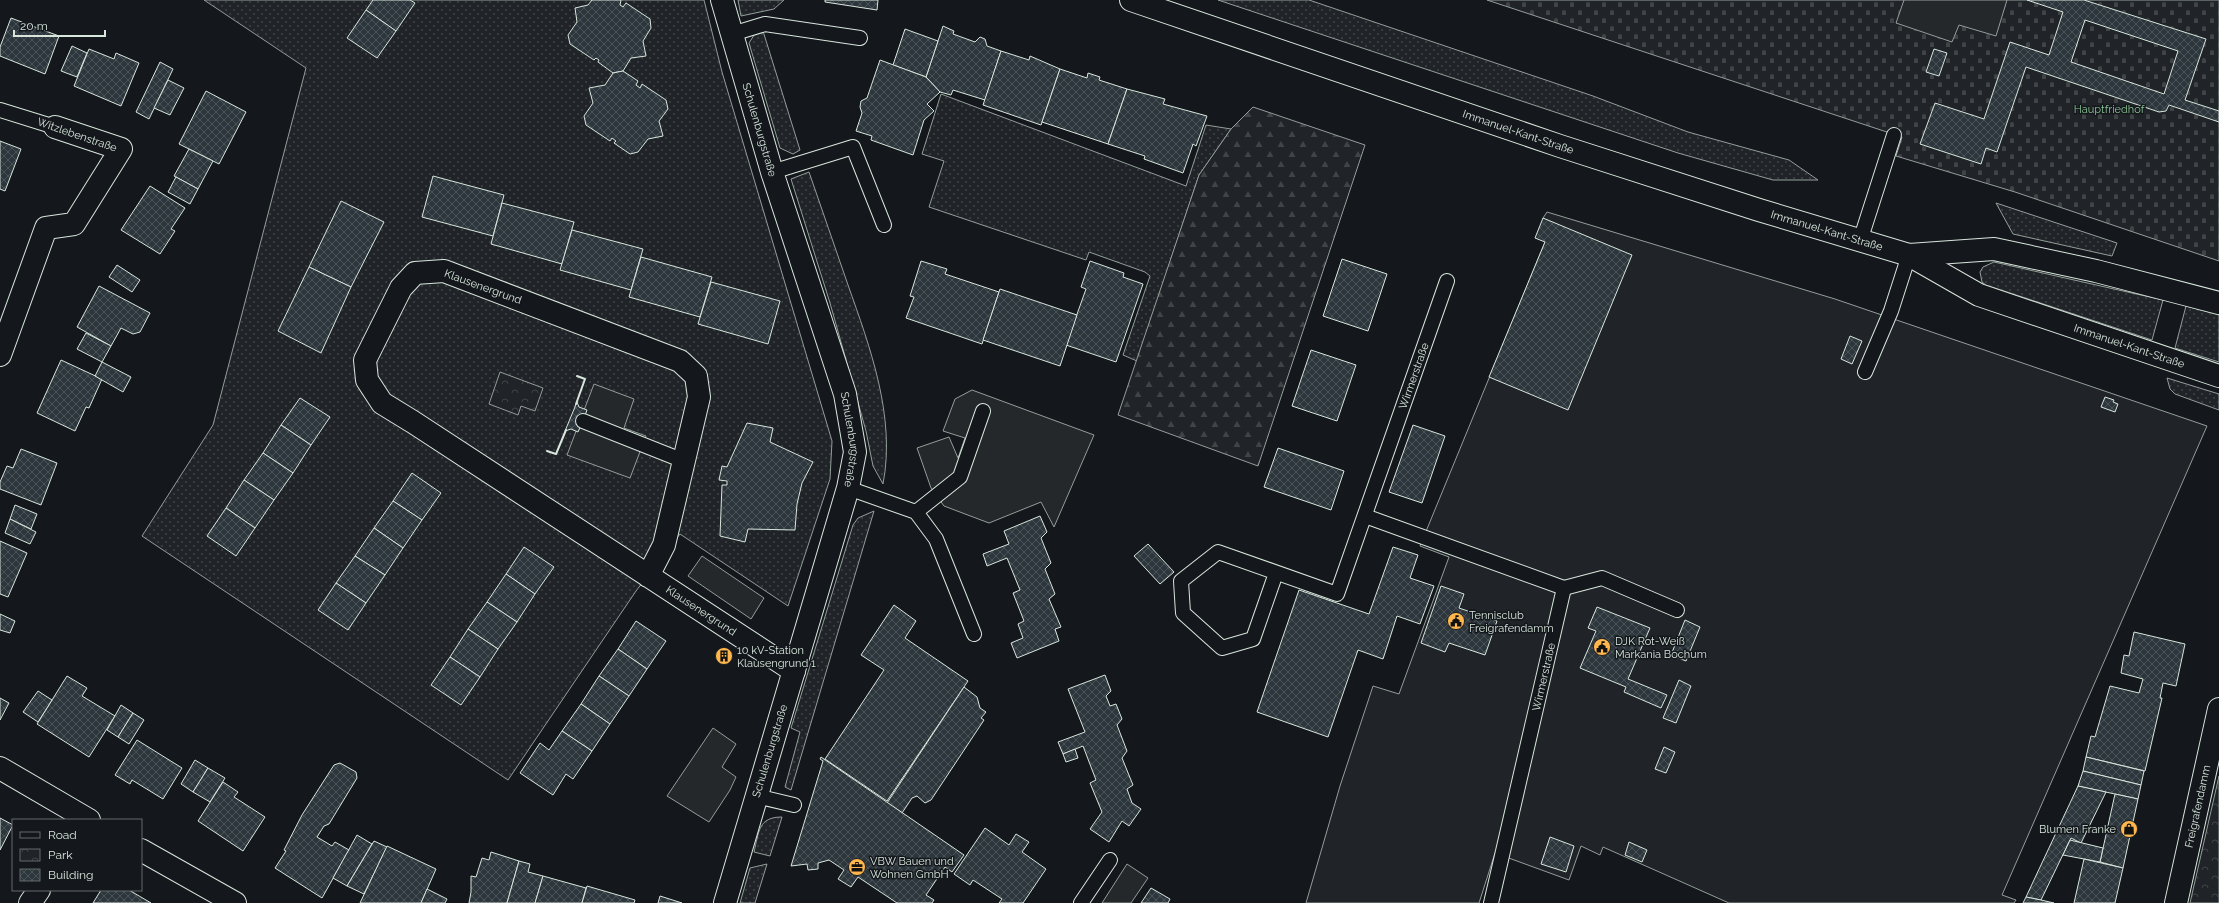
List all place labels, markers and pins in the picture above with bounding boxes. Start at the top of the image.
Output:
place label: Tennisclub Freigrafendamm [1469,609,1554,635]
public building icon: Tennisclub Freigrafendamm [1446,611,1466,631]
place label: DJK Rot-Weiß Markania Bochum [1615,635,1707,661]
public building icon: DJK Rot-Weiß Markania Bochum [1592,637,1612,657]
place label: 10 kV-Station Klausengrund 1 [737,644,816,670]
building icon: 10 kV-Station Klausengrund 1 [714,646,734,666]
shop icon: Blumen Franke [2119,819,2139,839]
place label: Blumen Franke [2039,823,2117,836]
place label: VBW Bauen und Wohnen GmbH [870,855,954,881]
office icon: VBW Bauen und Wohnen GmbH [847,857,867,877]

